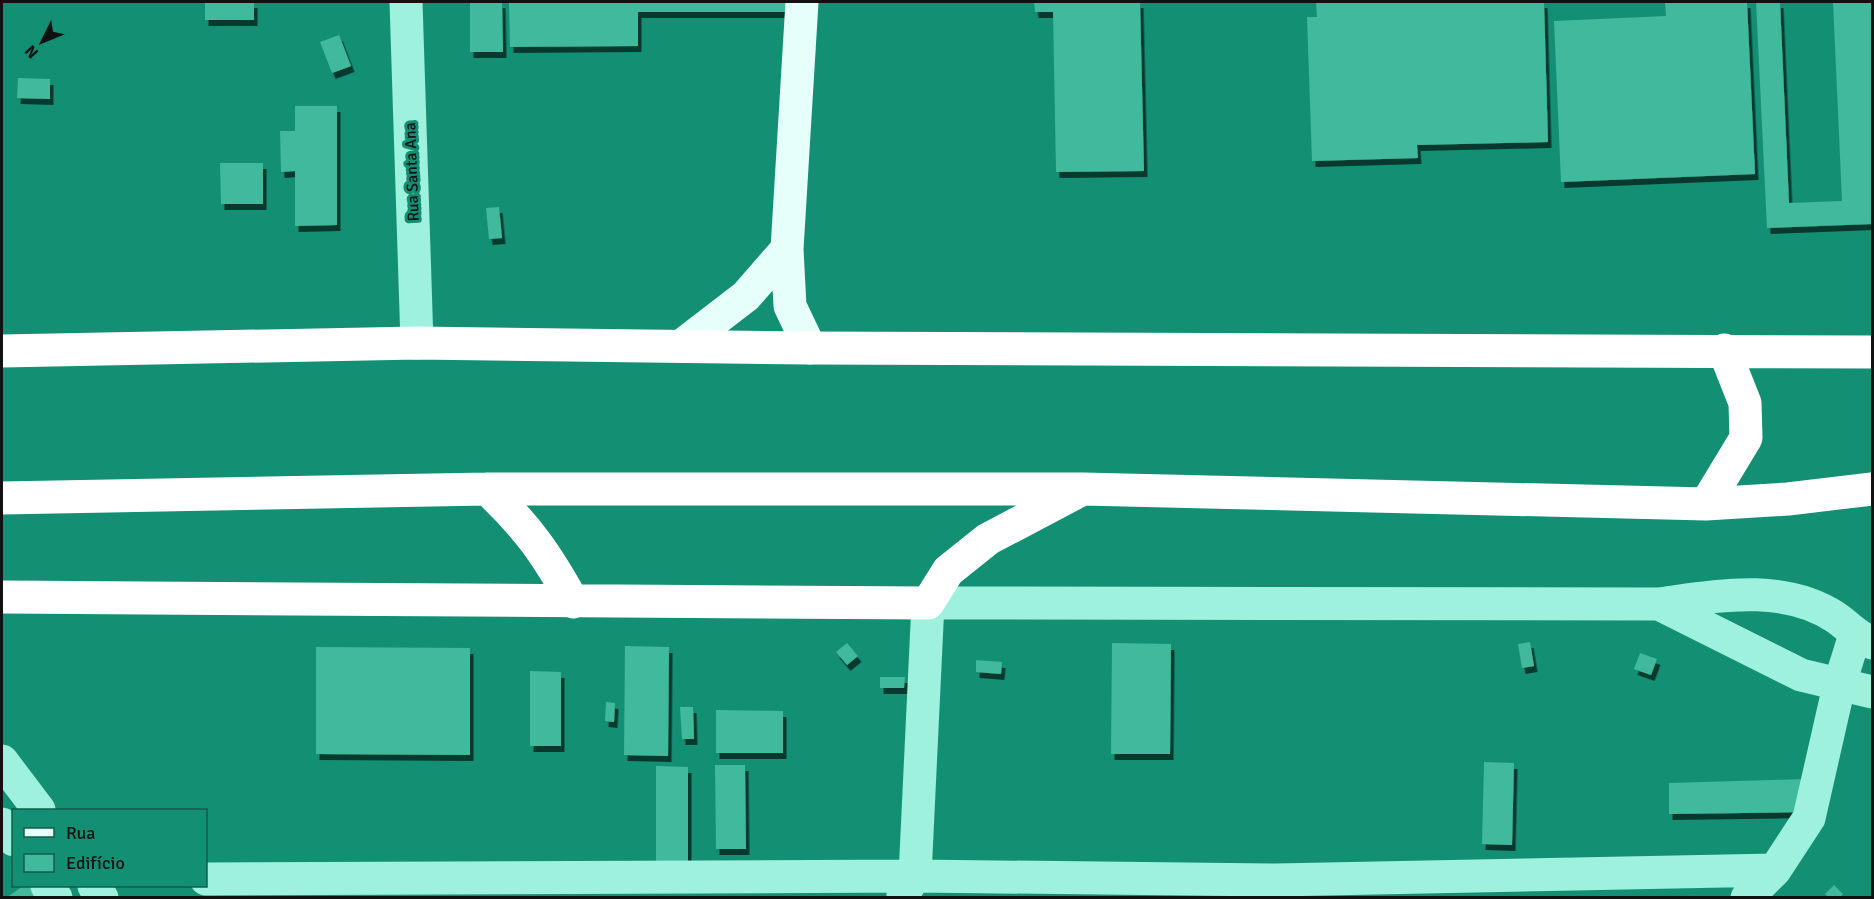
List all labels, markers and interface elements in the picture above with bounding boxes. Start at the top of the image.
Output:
north arrow [12,12,72,72]
text: N [21,41,43,62]
street label: Rua Santa Ana [400,122,424,222]
legend [12,809,207,887]
text: Rua [66,822,95,844]
text: Edifício [66,852,125,874]

